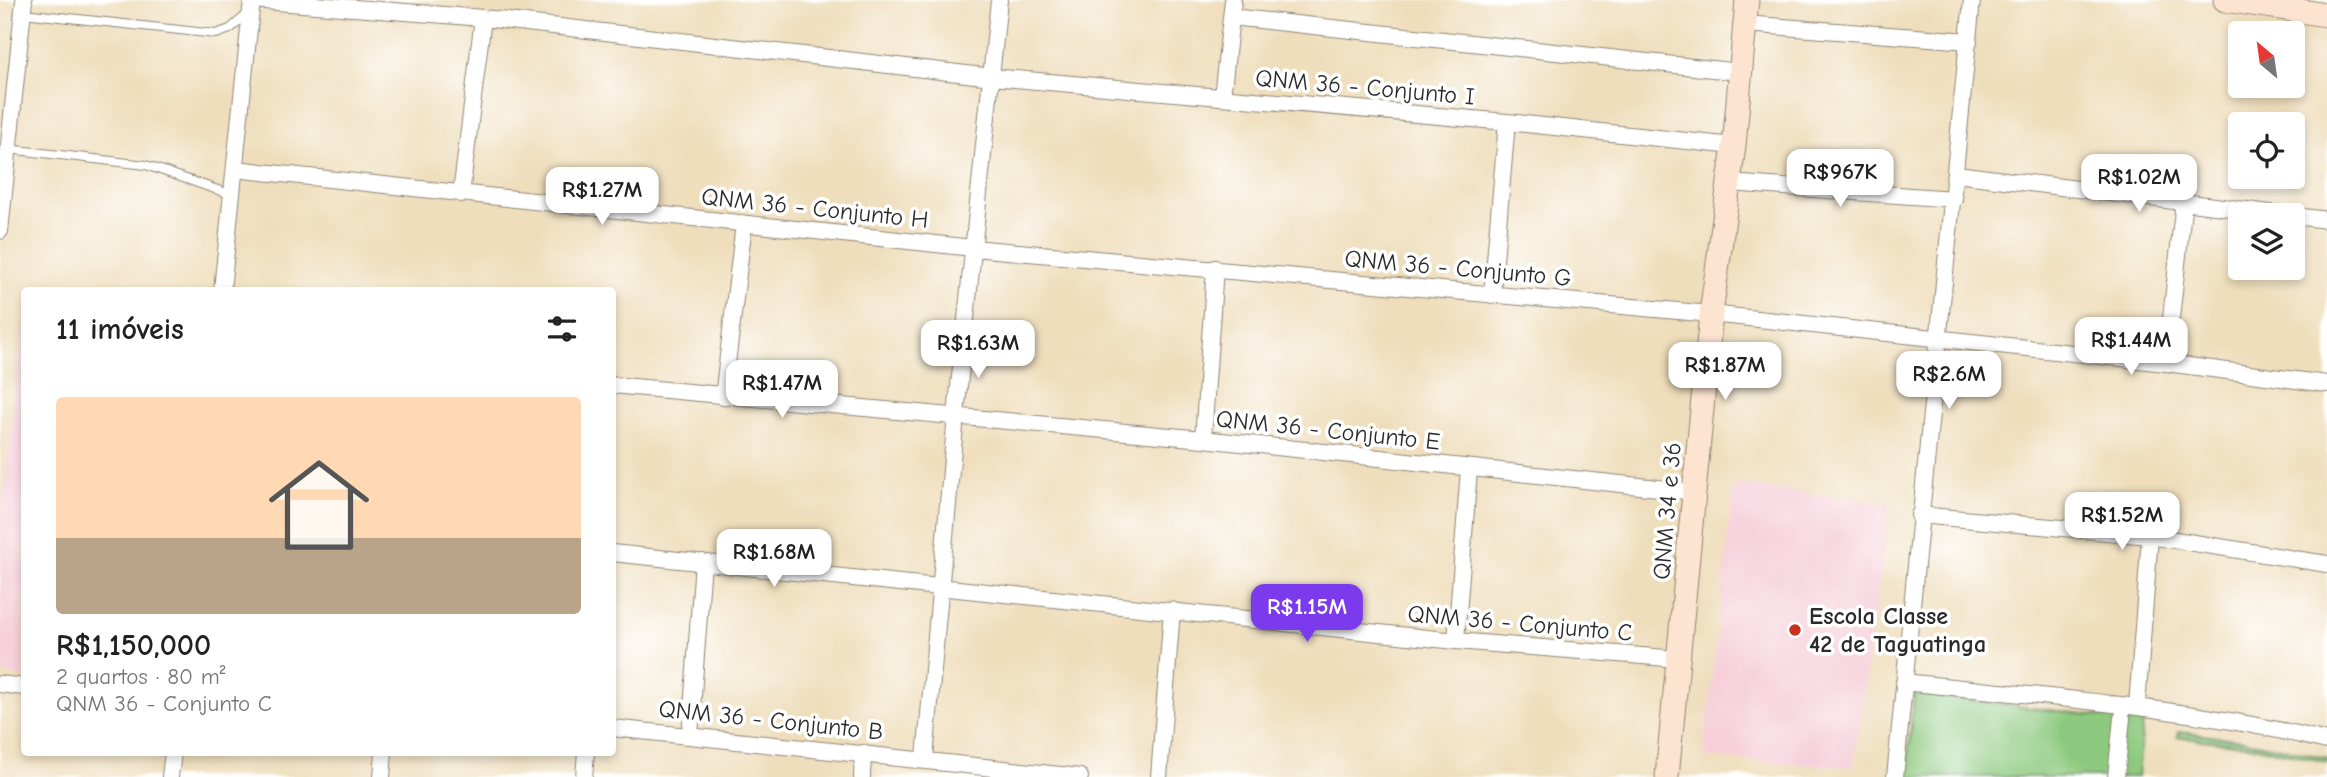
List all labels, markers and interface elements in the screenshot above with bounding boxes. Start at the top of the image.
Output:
north arrow [2228,21,2305,98]
map controls [2228,21,2305,280]
street label: QNM 36 - Conjunto I [1254,63,1476,111]
button: locate [2228,112,2305,189]
pin: R$967K [1783,150,1897,209]
pin: R$1.02M [2074,154,2204,214]
text: R$967K [1803,158,1877,185]
text: R$1.02M [2097,163,2181,190]
pin: R$1.27M [537,168,667,227]
text: R$1.27M [562,176,642,203]
street label: QNM 36 - Conjunto H [700,182,930,234]
button: layers [2228,203,2305,280]
street label: QNM 36 - Conjunto G [1343,244,1573,292]
icon: filters [543,310,581,348]
text: 11 imóveis [56,312,184,347]
pin: R$1.44M [2066,318,2196,377]
pin: R$1.63M [913,320,1043,380]
text: R$1.44M [2091,326,2171,353]
text: R$1.63M [937,329,1019,356]
pin: R$1.87M [1660,342,1790,402]
text: R$1.87M [1684,351,1766,378]
pin: R$2.6M [1892,352,2006,411]
pin: R$1.47M [717,360,847,420]
text: R$2.6M [1912,360,1986,387]
text: R$1.47M [742,369,822,396]
street label: QNM 36 - Conjunto E [1215,404,1441,456]
street label: QNM 34 e 36 [1647,441,1687,581]
icon: home [256,442,382,568]
pin: R$1.52M [2057,492,2187,552]
text: R$1.52M [2081,501,2163,528]
pin: R$1.68M [709,530,839,589]
text: R$1.68M [733,538,815,565]
pin: R$1.15M [1242,584,1372,644]
text: R$1.15M [1267,593,1347,620]
street label: QNM 36 - Conjunto C [1407,599,1633,647]
place label: Escola Classe 42 de Taguatinga [1809,602,1986,658]
marker: Escola Classe 42 de Taguatinga [1787,622,1803,638]
text: R$1,150,000 [56,628,211,663]
text: 2 quartos · 80 m² [56,663,226,690]
text: QNM 36 - Conjunto C [56,690,272,717]
street label: QNM 36 - Conjunto B [657,694,885,746]

